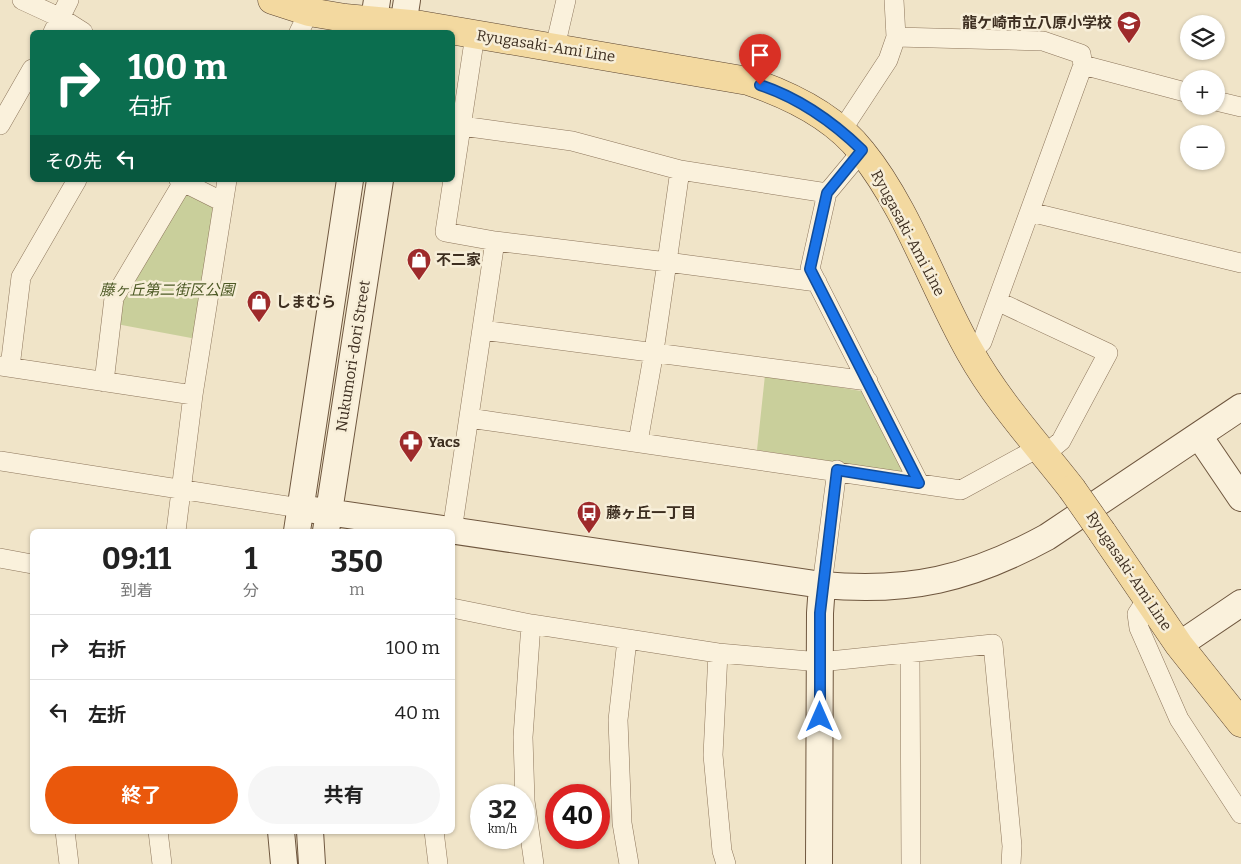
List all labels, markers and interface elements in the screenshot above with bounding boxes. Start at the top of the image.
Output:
school or university icon: 龍ケ崎市立八原小学校 [1116,10,1142,44]
place label: 龍ケ崎市立八原小学校 [962,14,1112,32]
map controls [1180,15,1225,170]
button: layers [1180,15,1225,60]
street label: Ryugasaki-Ami Line [475,26,617,66]
pin [739,34,781,85]
icon: arrive [746,41,774,69]
text: 100 m [128,46,227,88]
icon: right [45,50,110,115]
button: + [1180,70,1225,115]
text: 右折 [128,93,172,120]
button: − [1180,125,1225,170]
icon: left [112,145,140,173]
text: その先 [45,150,102,173]
street label: Ryugasaki-Ami Line [867,167,949,299]
shop icon: 不二家 [406,247,432,281]
place label: 不二家 [436,251,481,269]
street label: Nukumori-dori Street [332,278,374,433]
park label: 藤ヶ丘第二街区公園 [99,281,236,299]
shop icon: しまむら [246,289,272,323]
place label: しまむら [276,293,336,311]
pharmacy icon: Yacs [398,429,424,463]
place label: Yacs [428,433,460,451]
bus stop icon: 藤ヶ丘一丁目 [576,500,602,534]
place label: 藤ヶ丘一丁目 [606,504,696,522]
street label: Ryugasaki-Ami Line [1082,508,1176,634]
text: 09:11 [102,541,171,577]
text: 1 [244,541,257,577]
text: 350 [331,544,383,580]
text: m [349,580,365,599]
text: 到着 [120,581,152,600]
text: 分 [243,581,259,600]
icon: right [45,633,73,661]
text: 100 m [386,636,440,659]
text: 右折 [88,638,126,661]
position arrow [793,690,845,742]
icon: left [45,698,73,726]
text: 40 m [395,701,440,724]
text: 左折 [88,703,126,726]
button: 終了 [45,766,238,824]
button: 共有 [248,766,440,824]
speed limit sign: 40 [545,784,610,849]
text: 32 [488,795,517,825]
text: km/h [488,822,517,836]

